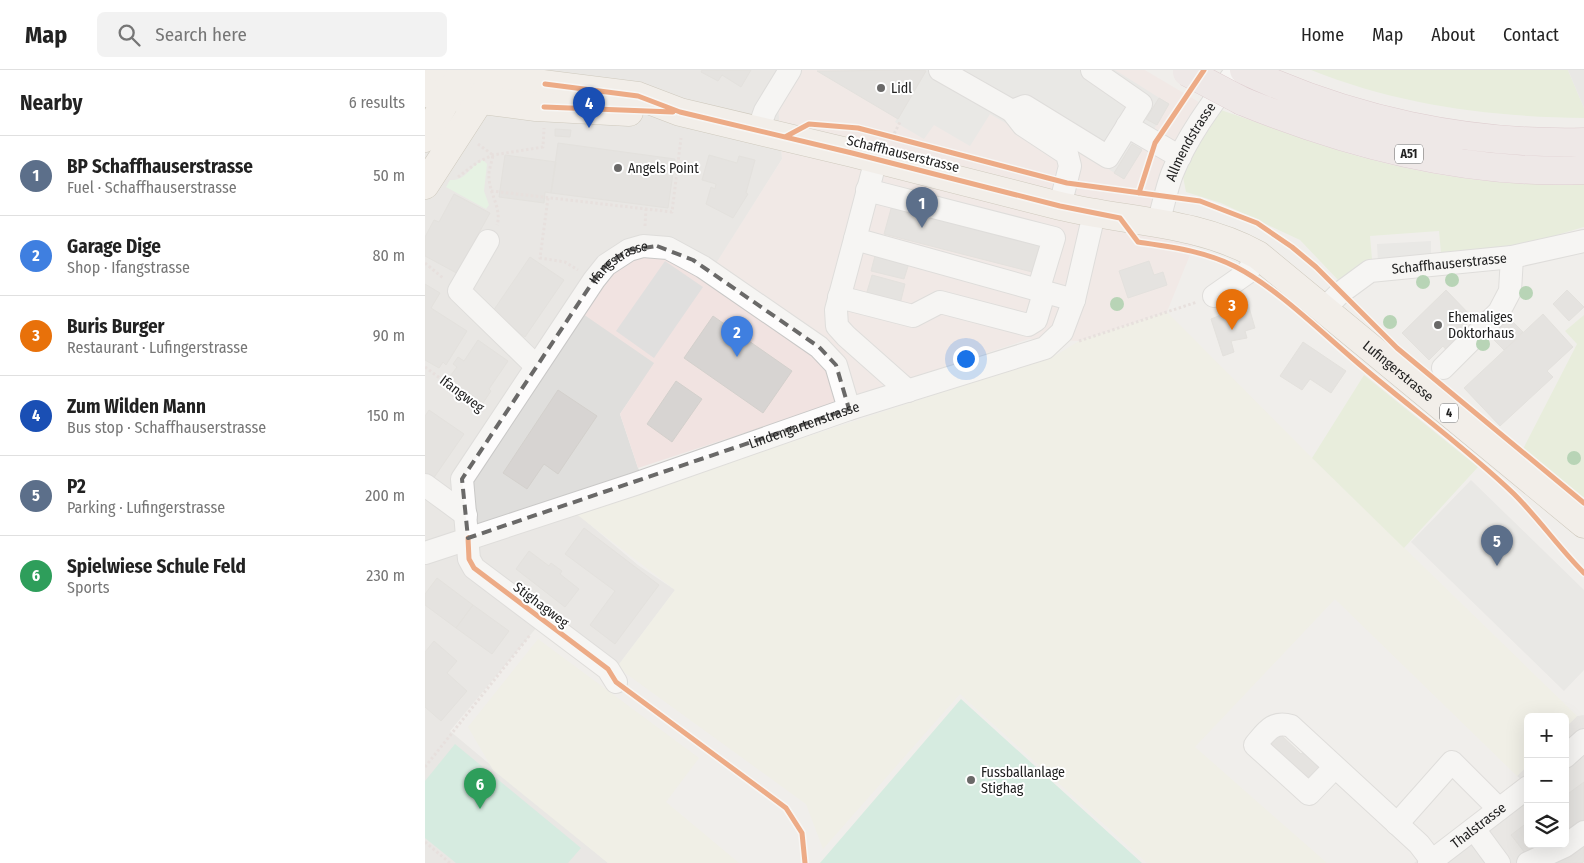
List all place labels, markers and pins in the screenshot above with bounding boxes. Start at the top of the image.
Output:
place label: Lidl [891,80,912,97]
marker: Lidl [875,82,887,94]
pin: 4 [573,87,605,128]
place label: Angels Point [628,160,699,177]
marker: Angels Point [612,162,624,174]
pin: 1 [906,187,938,228]
pin: 3 [1216,289,1248,330]
place label: Ehemaliges Doktorhaus [1448,309,1514,342]
pin: 2 [721,316,753,357]
marker: Ehemaliges Doktorhaus [1432,319,1444,331]
pin: 5 [1481,525,1513,566]
place label: Fussballanlage Stighag [981,764,1065,797]
pin: 6 [464,768,496,809]
marker: Fussballanlage Stighag [965,774,977,786]

